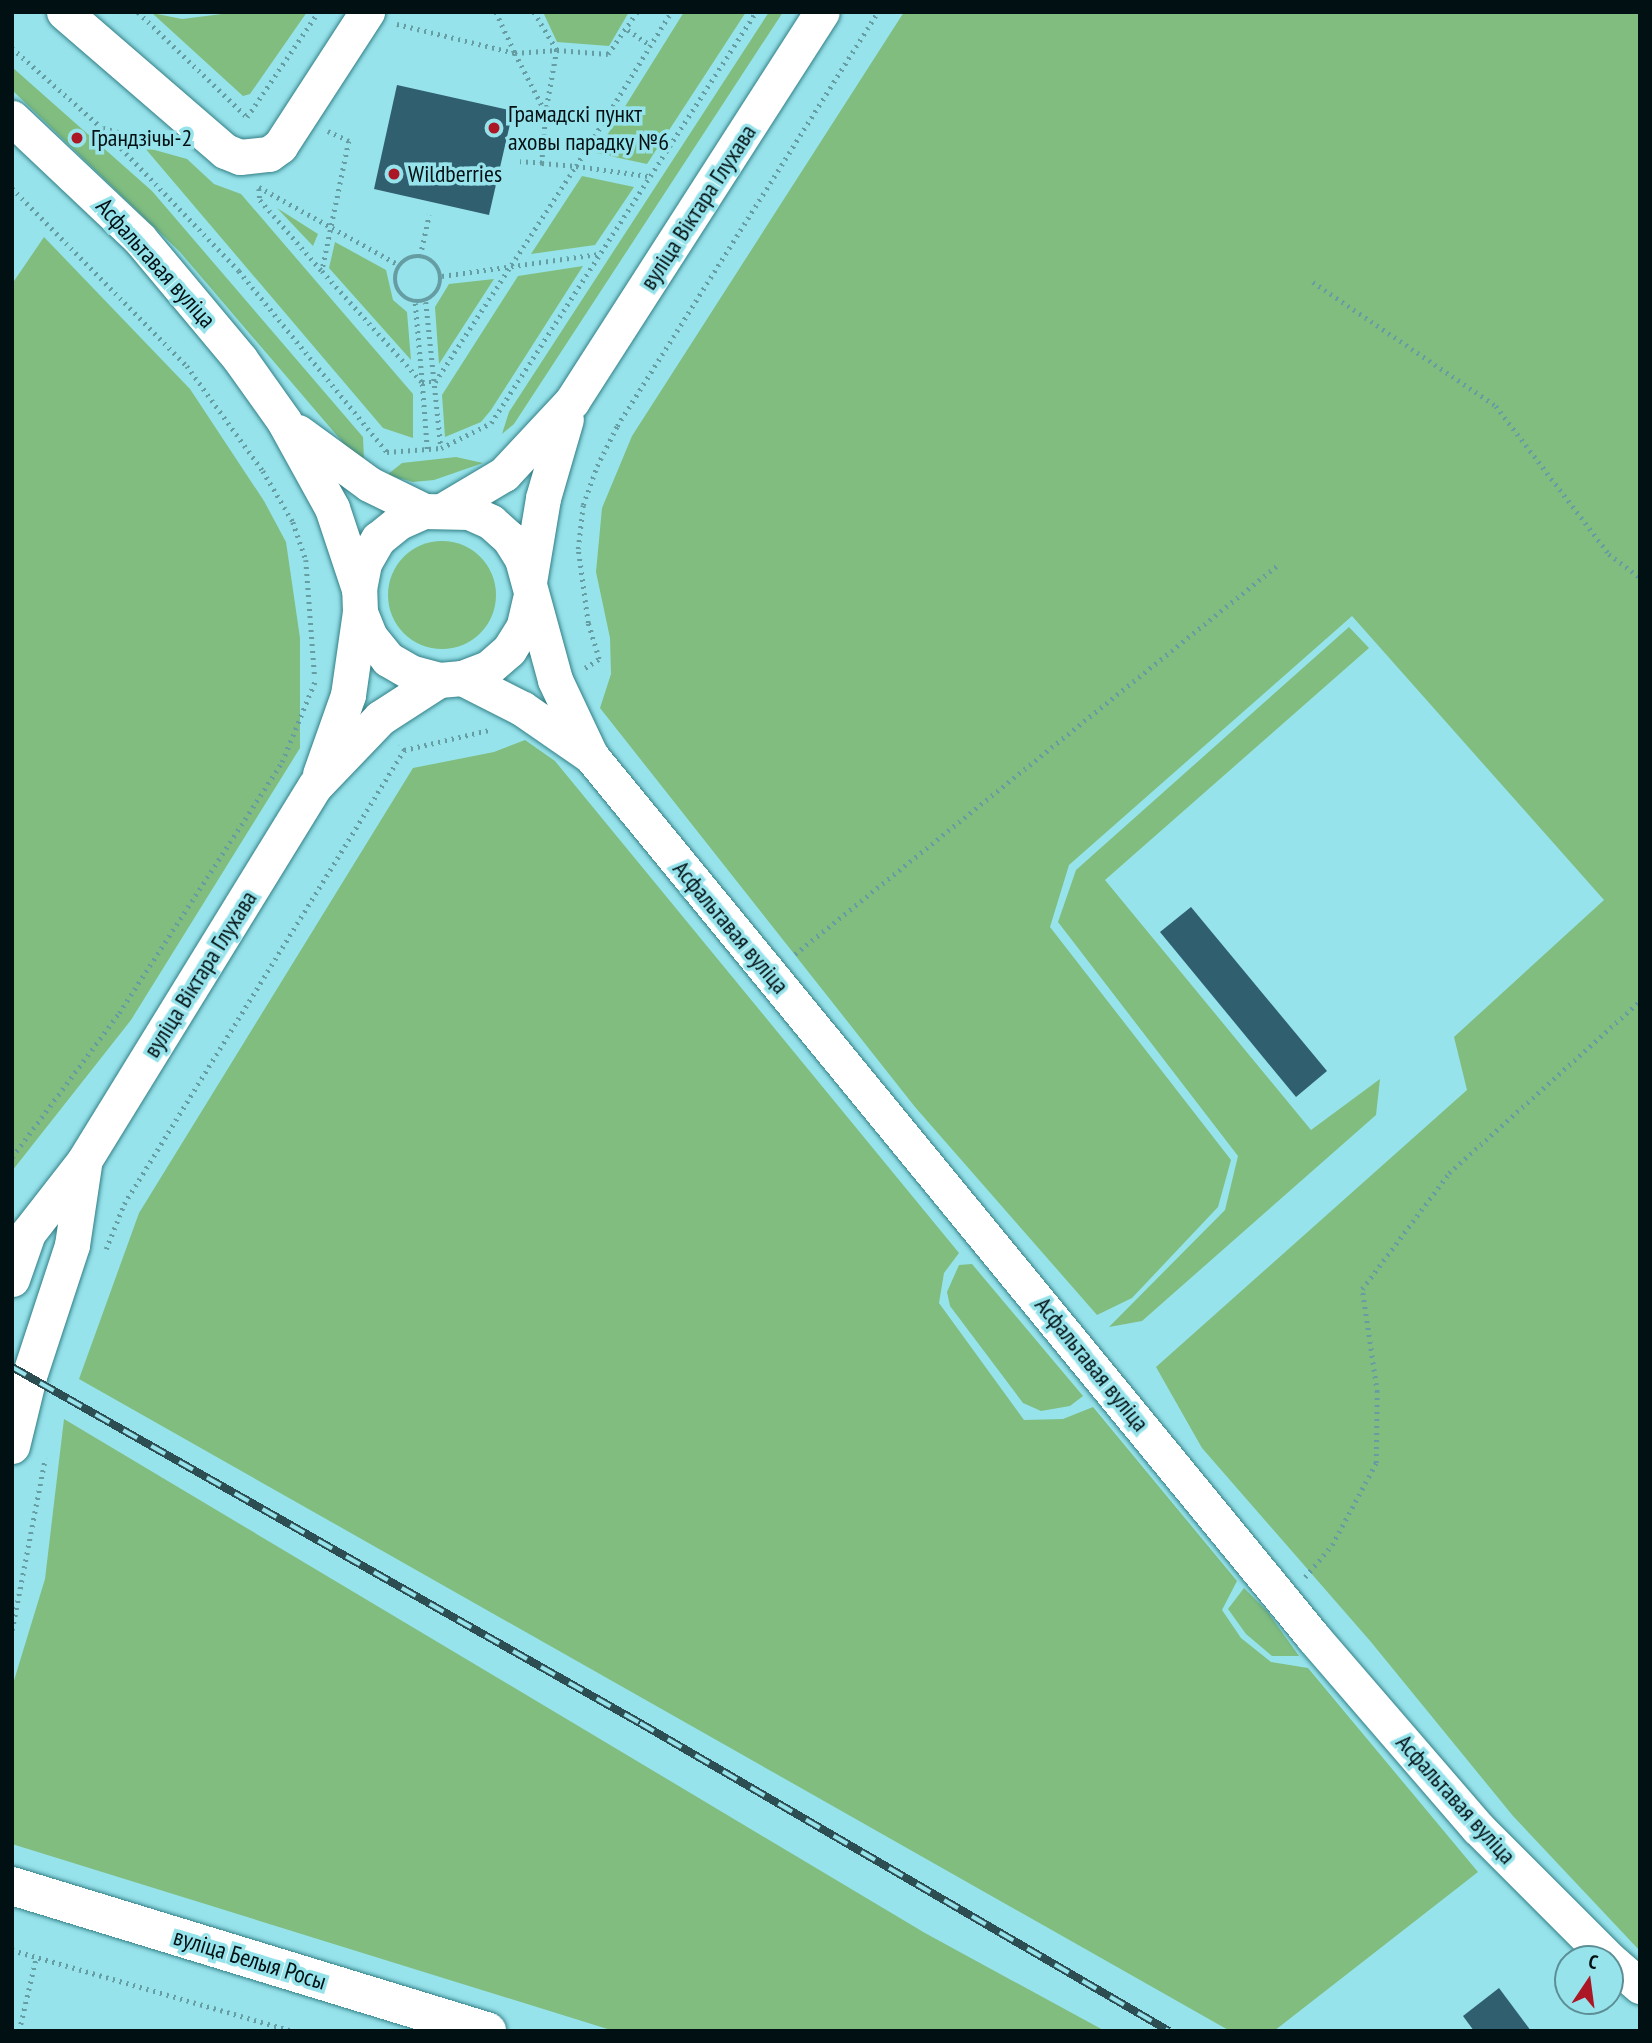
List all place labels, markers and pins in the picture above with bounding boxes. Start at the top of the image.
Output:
place label: Грамадскі пункт аховы парадку №6 [508,100,670,156]
marker: Грамадскі пункт аховы парадку №6 [486,120,502,136]
place label: Грандзічы-2 [91,124,192,152]
marker: Грандзічы-2 [69,130,85,146]
place label: Wildberries [408,160,502,188]
marker: Wildberries [386,166,402,182]

